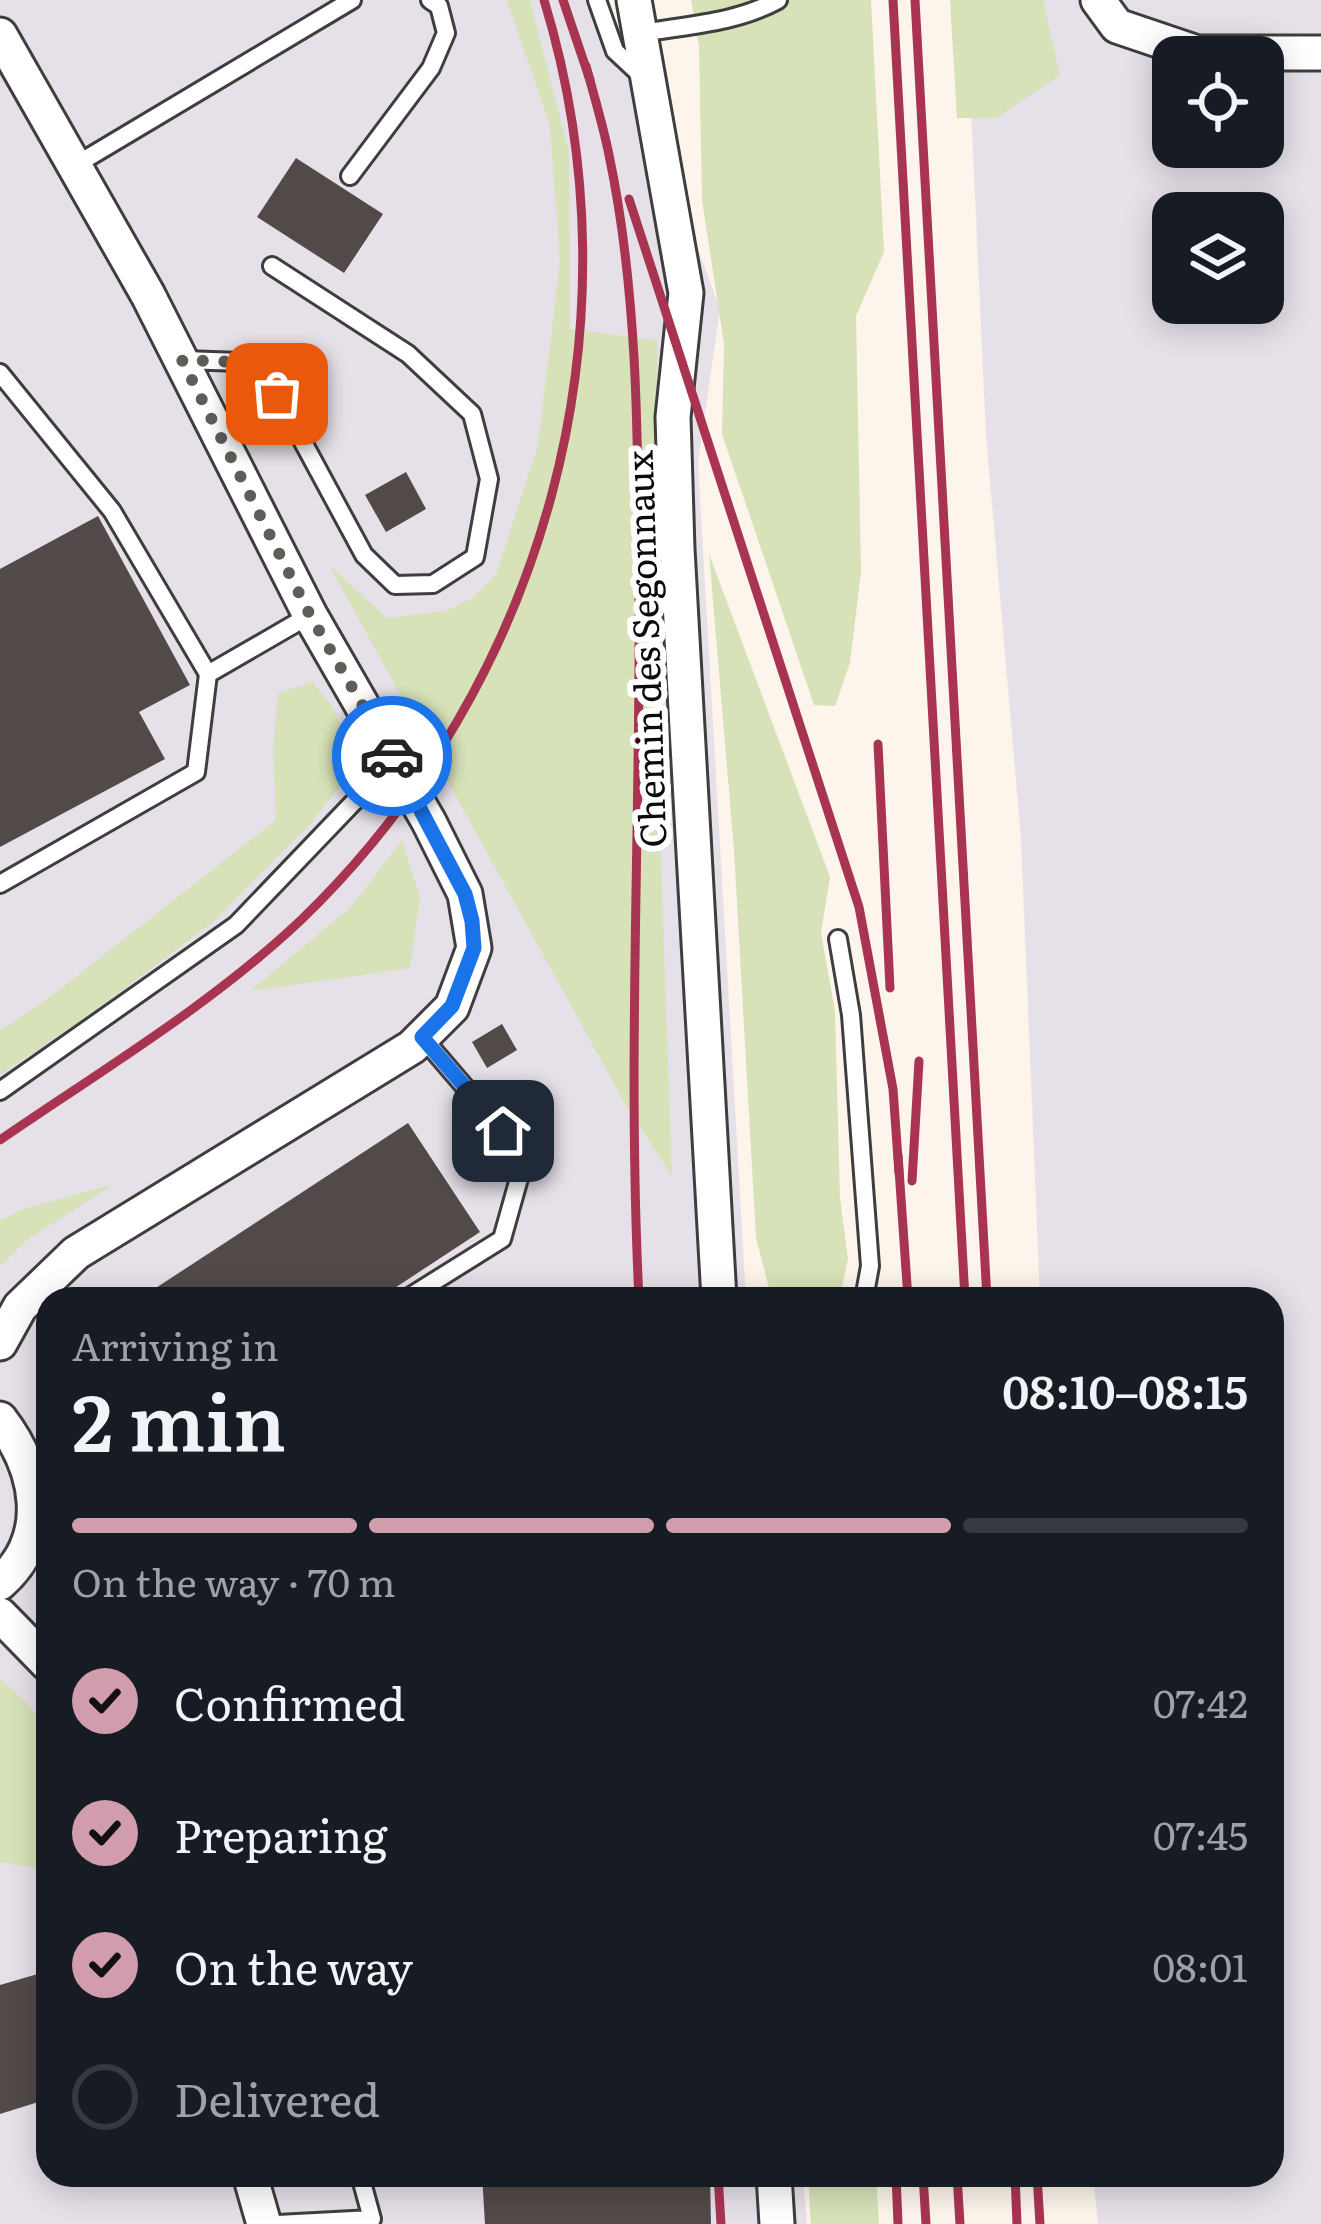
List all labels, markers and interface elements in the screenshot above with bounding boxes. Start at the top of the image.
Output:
map controls [1152,36,1284,324]
button: locate [1152,36,1284,168]
button: layers [1152,192,1284,324]
pin [226,343,328,445]
icon: bag [244,361,310,427]
street label: Chemin des Segonnaux [611,449,677,848]
courier [332,696,452,816]
icon: car [359,723,425,789]
pin [452,1080,554,1182]
icon: home [470,1098,536,1164]
text: Arriving in [72,1315,279,1373]
text: 08:10–08:15 [1002,1356,1248,1423]
text: 2 min [72,1360,286,1476]
text: On the way · 70 m [72,1551,396,1609]
icon: check [72,1668,138,1734]
text: Confirmed [174,1668,405,1735]
text: 07:42 [1153,1672,1248,1730]
icon: check [72,1800,138,1866]
text: Preparing [174,1800,388,1867]
text: 07:45 [1153,1804,1248,1862]
icon: check [72,1932,138,1998]
text: On the way [174,1932,413,1999]
text: 08:01 [1153,1936,1248,1994]
text: Delivered [174,2064,380,2131]

